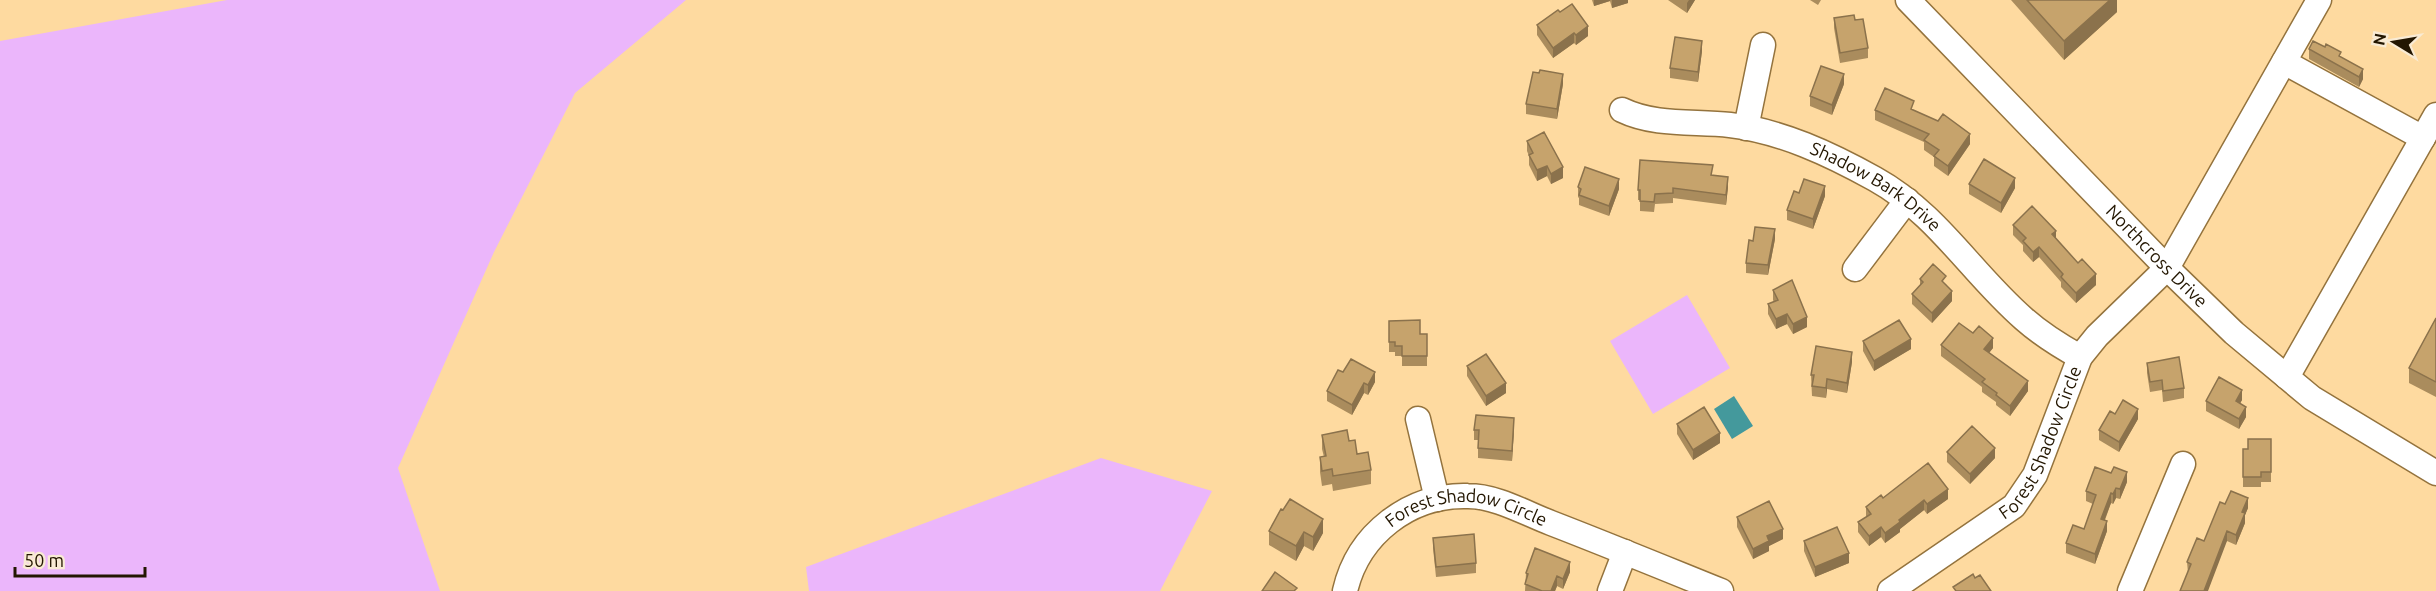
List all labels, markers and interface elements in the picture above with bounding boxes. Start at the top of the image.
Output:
north arrow [2364,12,2424,72]
text: N [2369,32,2389,47]
street label: Shadow Bark Drive [1808,137,1946,235]
street label: Northcross Drive [2102,200,2212,311]
street label: Forest Shadow Circle [1995,363,2085,522]
text: Forest Shadow Circle [1381,485,1550,530]
street label: Forest Shadow Circle [1383,514,1553,538]
scale bar [15,540,146,578]
text: 50 m [24,550,64,570]

